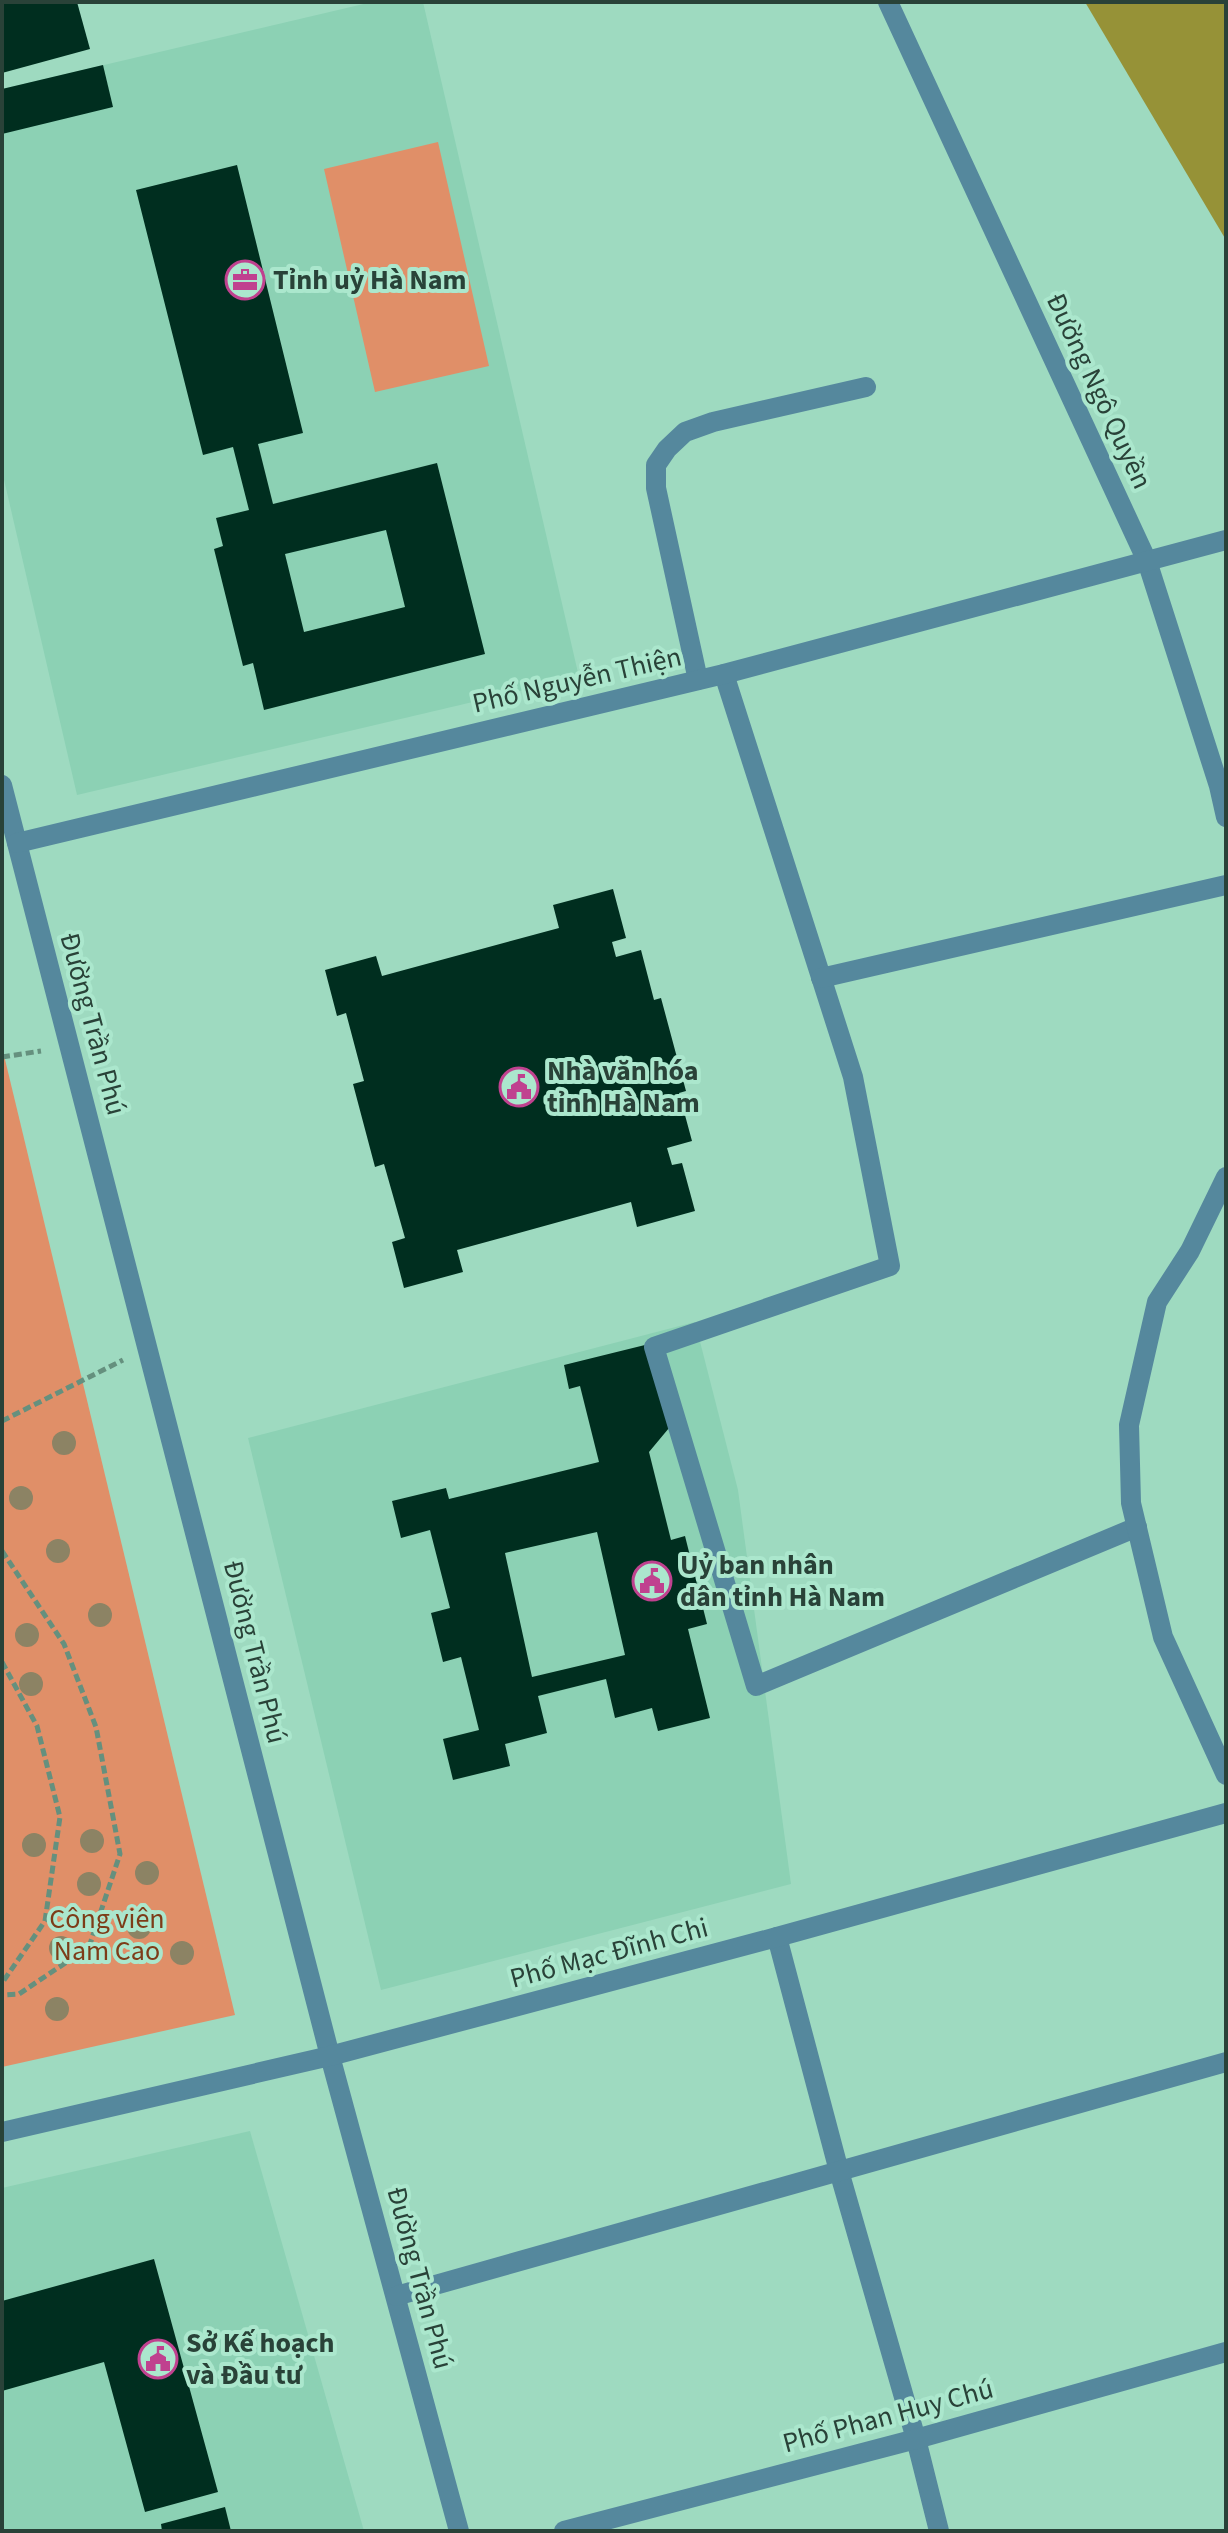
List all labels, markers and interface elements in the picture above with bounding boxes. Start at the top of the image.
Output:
office icon: Tỉnh uỷ Hà Nam [224,259,266,301]
place label: Tỉnh uỷ Hà Nam [273,260,467,300]
street label: Đường Ngô Quyền [1036,287,1162,495]
street label: Phố Nguyễn Thiện [469,637,685,723]
street label: Đường Trần Phú [49,928,137,1120]
place label: Nhà văn hóa tỉnh Hà Nam [547,1051,700,1123]
public building icon: Nhà văn hóa tỉnh Hà Nam [498,1066,540,1108]
place label: Uỷ ban nhân dân tỉnh Hà Nam [680,1545,885,1617]
street label: Đường Trần Phú [213,1556,297,1748]
public building icon: Uỷ ban nhân dân tỉnh Hà Nam [631,1560,673,1602]
park label: Công viên Nam Cao [49,1899,165,1971]
street label: Phố Mạc Đĩnh Chi [505,1907,713,1999]
street label: Đường Trần Phú [376,2182,464,2374]
place label: Sở Kế hoạch và Đầu tư [186,2323,335,2395]
public building icon: Sở Kế hoạch và Đầu tư [137,2338,179,2380]
street label: Phố Phan Huy Chú [778,2369,998,2463]

